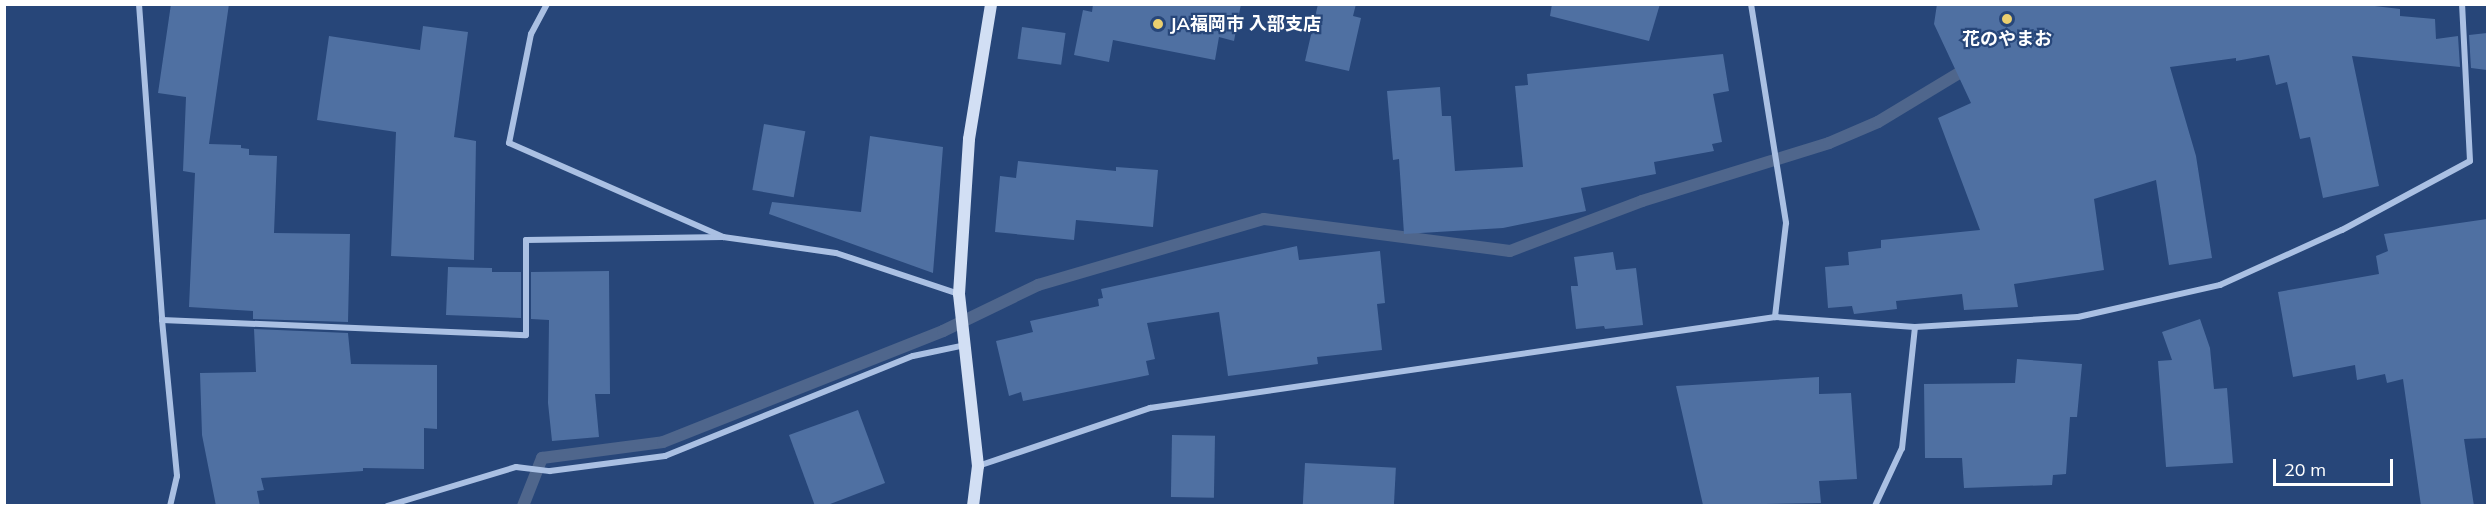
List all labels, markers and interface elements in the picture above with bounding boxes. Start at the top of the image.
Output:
marker: 花のやまお [2000,12,2014,26]
place label: JA福岡市 入部支店 [1170,13,1321,35]
marker: JA福岡市 入部支店 [1151,17,1165,31]
place label: 花のやまお [1962,28,2052,50]
scale bar [2276,447,2396,485]
text: 20 m [2284,458,2326,481]

